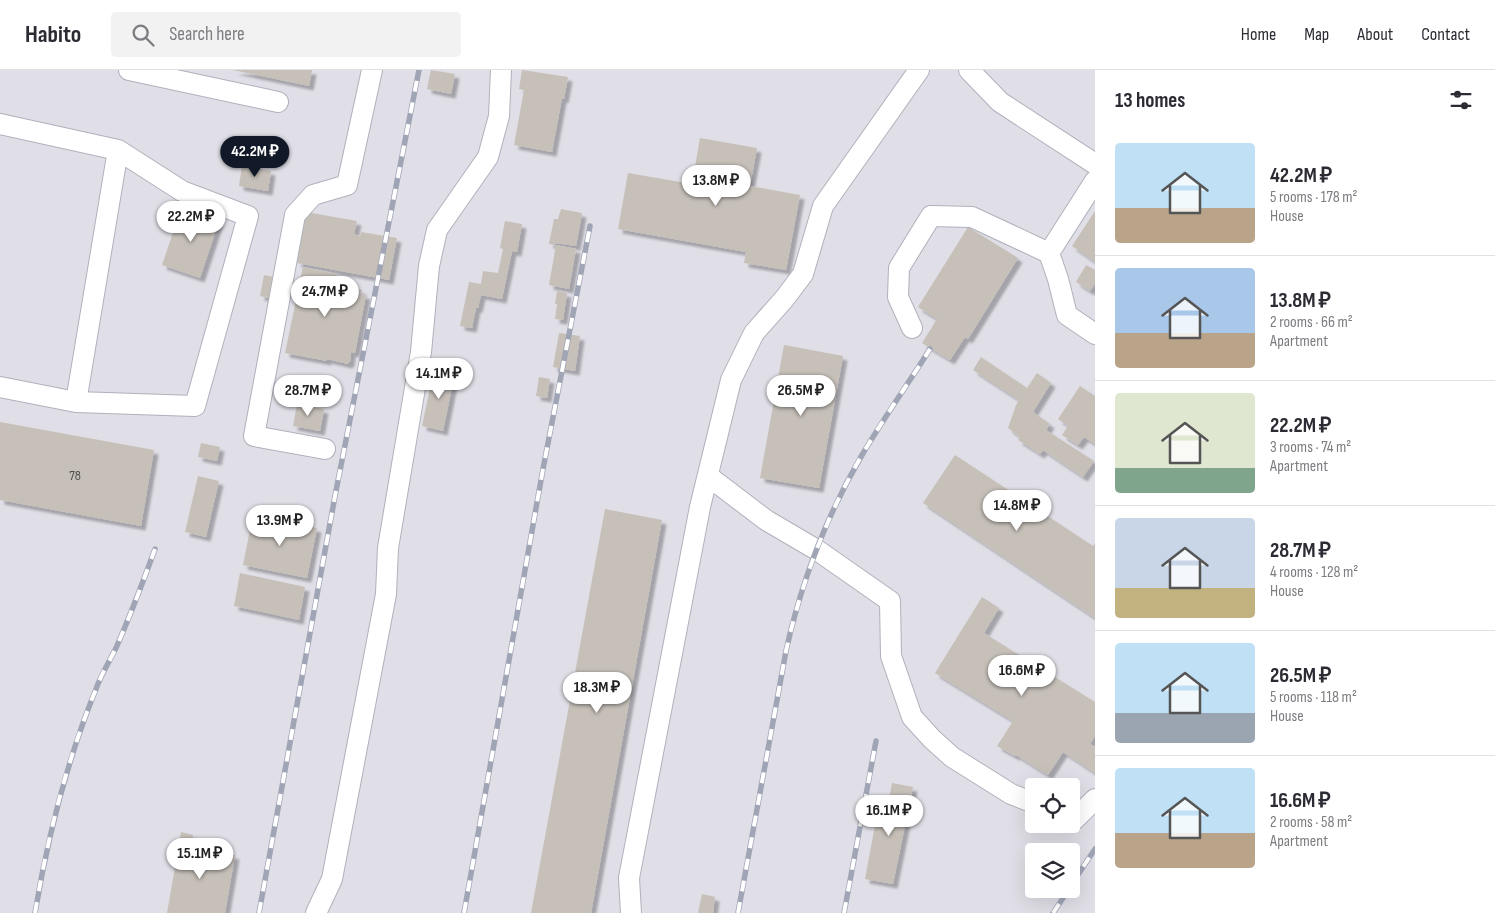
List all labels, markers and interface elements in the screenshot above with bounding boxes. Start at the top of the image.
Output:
search box [111,12,461,57]
text: Habito [25,20,81,49]
icon: search [129,21,157,49]
text: Search here [169,23,245,46]
text: Home [1241,24,1276,45]
text: Map [1304,24,1329,45]
text: About [1357,24,1393,45]
text: Contact [1421,24,1470,45]
icon: filters [1447,86,1475,114]
text: 13 homes [1115,88,1185,113]
pin: 42.2M ₽ [209,136,301,178]
text: 42.2M ₽ [231,142,279,161]
icon: home [1155,163,1215,223]
text: 42.2M ₽ [1270,163,1332,188]
pin: 13.8M ₽ [670,164,762,207]
text: 13.8M ₽ [693,171,739,190]
text: 5 rooms · 178 m² [1270,188,1358,207]
pin: 22.2M ₽ [145,200,237,243]
text: 22.2M ₽ [168,207,214,226]
text: House [1270,207,1304,226]
pin: 24.7M ₽ [279,276,371,318]
text: 24.7M ₽ [302,282,348,301]
icon: home [1155,288,1215,348]
text: 13.8M ₽ [1270,288,1331,313]
text: 2 rooms · 66 m² [1270,313,1353,332]
text: Apartment [1270,332,1328,351]
pin: 14.1M ₽ [393,358,485,400]
text: 14.1M ₽ [416,364,462,383]
pin: 28.7M ₽ [262,374,354,417]
pin: 26.5M ₽ [755,374,847,417]
text: 28.7M ₽ [285,381,331,400]
text: 26.5M ₽ [778,381,824,400]
icon: home [1155,413,1215,473]
text: 22.2M ₽ [1270,413,1332,438]
text: 3 rooms · 74 m² [1270,438,1351,457]
text: Apartment [1270,457,1328,476]
house number: 78 [69,467,81,484]
pin: 14.8M ₽ [971,490,1063,532]
text: 14.8M ₽ [994,496,1040,515]
pin: 13.9M ₽ [234,504,326,547]
text: 13.9M ₽ [257,511,303,530]
icon: home [1155,538,1215,598]
text: 28.7M ₽ [1270,538,1331,563]
text: 4 rooms · 128 m² [1270,563,1358,582]
text: House [1270,582,1304,601]
pin: 16.6M ₽ [976,654,1068,697]
text: 16.6M ₽ [999,661,1045,680]
icon: home [1155,663,1215,723]
text: 26.5M ₽ [1270,663,1332,688]
pin: 18.3M ₽ [551,672,643,714]
text: 18.3M ₽ [574,678,620,697]
text: 5 rooms · 118 m² [1270,688,1357,707]
text: House [1270,707,1304,726]
map controls [1025,778,1080,898]
button: locate [1025,778,1080,833]
icon: home [1155,788,1215,848]
text: 16.6M ₽ [1270,788,1331,813]
pin: 16.1M ₽ [843,794,935,837]
text: 16.1M ₽ [866,801,912,820]
text: 2 rooms · 58 m² [1270,813,1352,832]
text: Apartment [1270,832,1328,851]
pin: 15.1M ₽ [154,838,246,880]
button: layers [1025,843,1080,898]
text: 15.1M ₽ [177,844,223,863]

